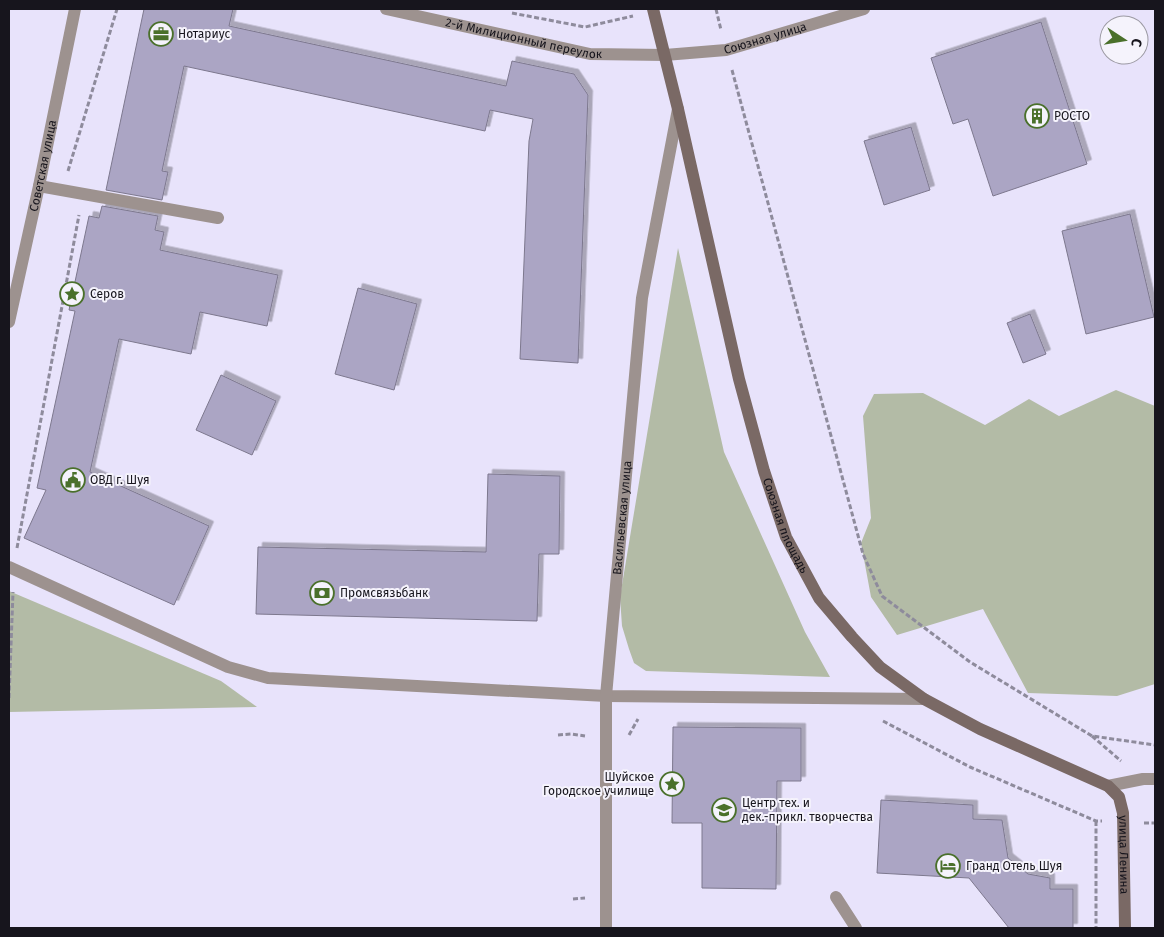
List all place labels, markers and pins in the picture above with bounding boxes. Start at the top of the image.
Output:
office icon: Нотариус [148,21,174,47]
place label: Нотариус [178,27,231,41]
building icon: РОСТО [1024,103,1050,129]
place label: РОСТО [1054,109,1090,123]
place icon: Серов [59,281,85,307]
place label: Серов [90,287,124,301]
public building icon: ОВД г. Шуя [60,467,86,493]
place label: ОВД г. Шуя [90,473,150,487]
bank icon: Промсвязьбанк [309,580,335,606]
place label: Промсвязьбанк [340,586,429,600]
place label: Шуйское Городское училище [543,770,654,798]
place icon: Шуйское Городское училище [659,771,685,797]
place label: Центр тех. и дек.-прикл. творчества [742,796,873,824]
school or university icon: Центр тех. и дек.-прикл. творчества [711,797,737,823]
hotel icon: Гранд Отель Шуя [935,853,961,879]
place label: Гранд Отель Шуя [966,859,1062,873]

